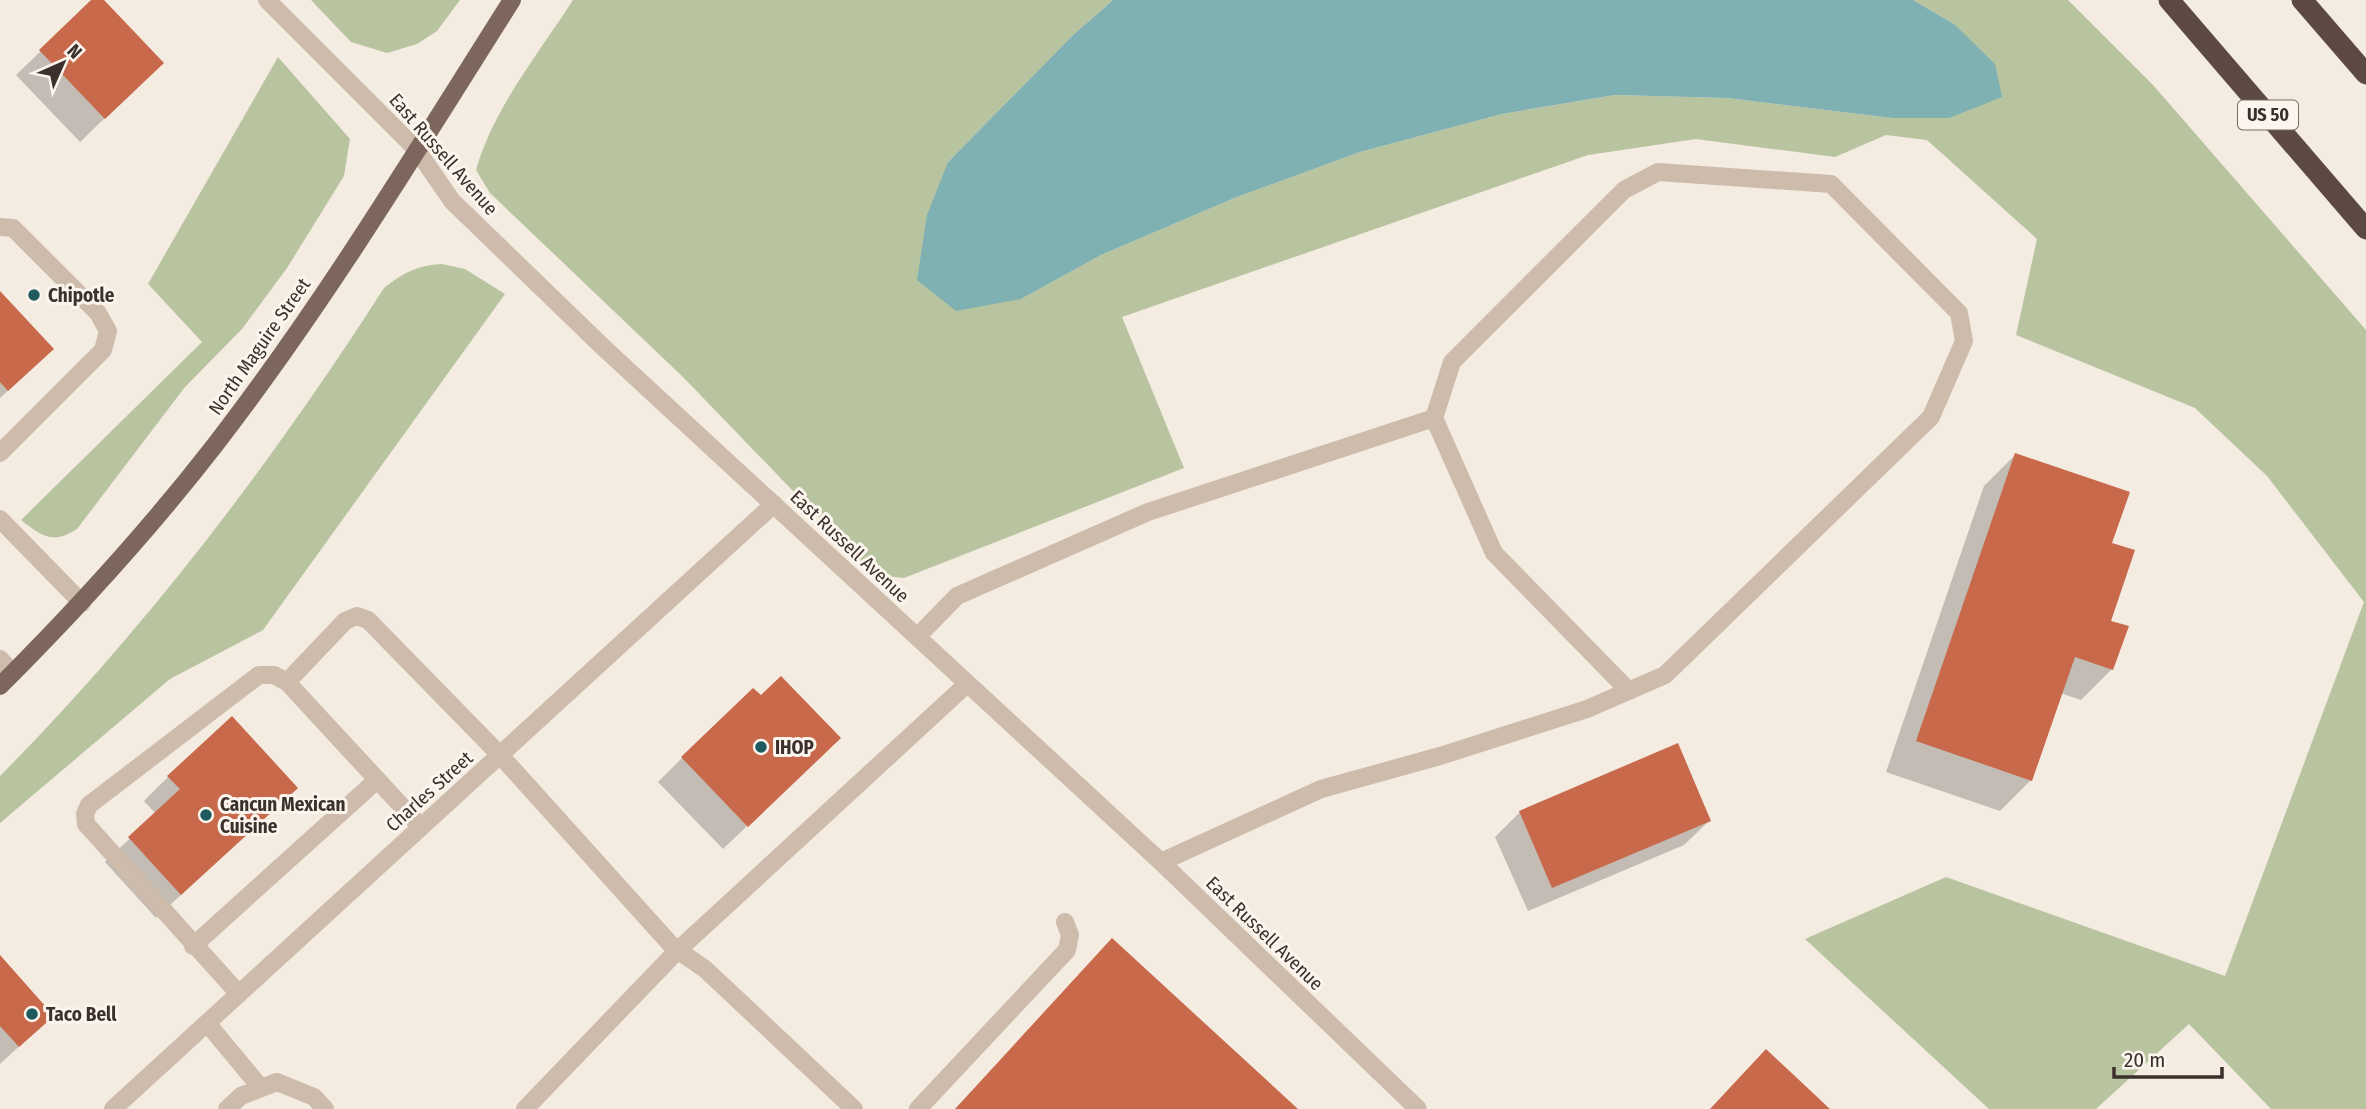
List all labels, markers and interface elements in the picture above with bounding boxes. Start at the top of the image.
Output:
north arrow [28,28,98,98]
text: N [63,39,87,63]
street label: East Russell Avenue [384,89,503,220]
road number: US 50 [2238,100,2298,130]
street label: North Maguire Street [204,273,316,419]
place label: Chipotle [48,284,115,307]
marker: Chipotle [26,287,42,303]
street label: East Russell Avenue [786,485,914,607]
place label: IHOP [775,736,815,759]
marker: IHOP [753,739,769,755]
street label: Charles Street [381,746,478,836]
place label: Cancun Mexican Cuisine [220,793,346,838]
marker: Cancun Mexican Cuisine [198,807,214,823]
street label: East Russell Avenue [1201,872,1328,995]
place label: Taco Bell [46,1003,117,1026]
marker: Taco Bell [24,1006,40,1022]
scale bar [2114,1036,2222,1080]
text: 20 m [2124,1047,2165,1073]

